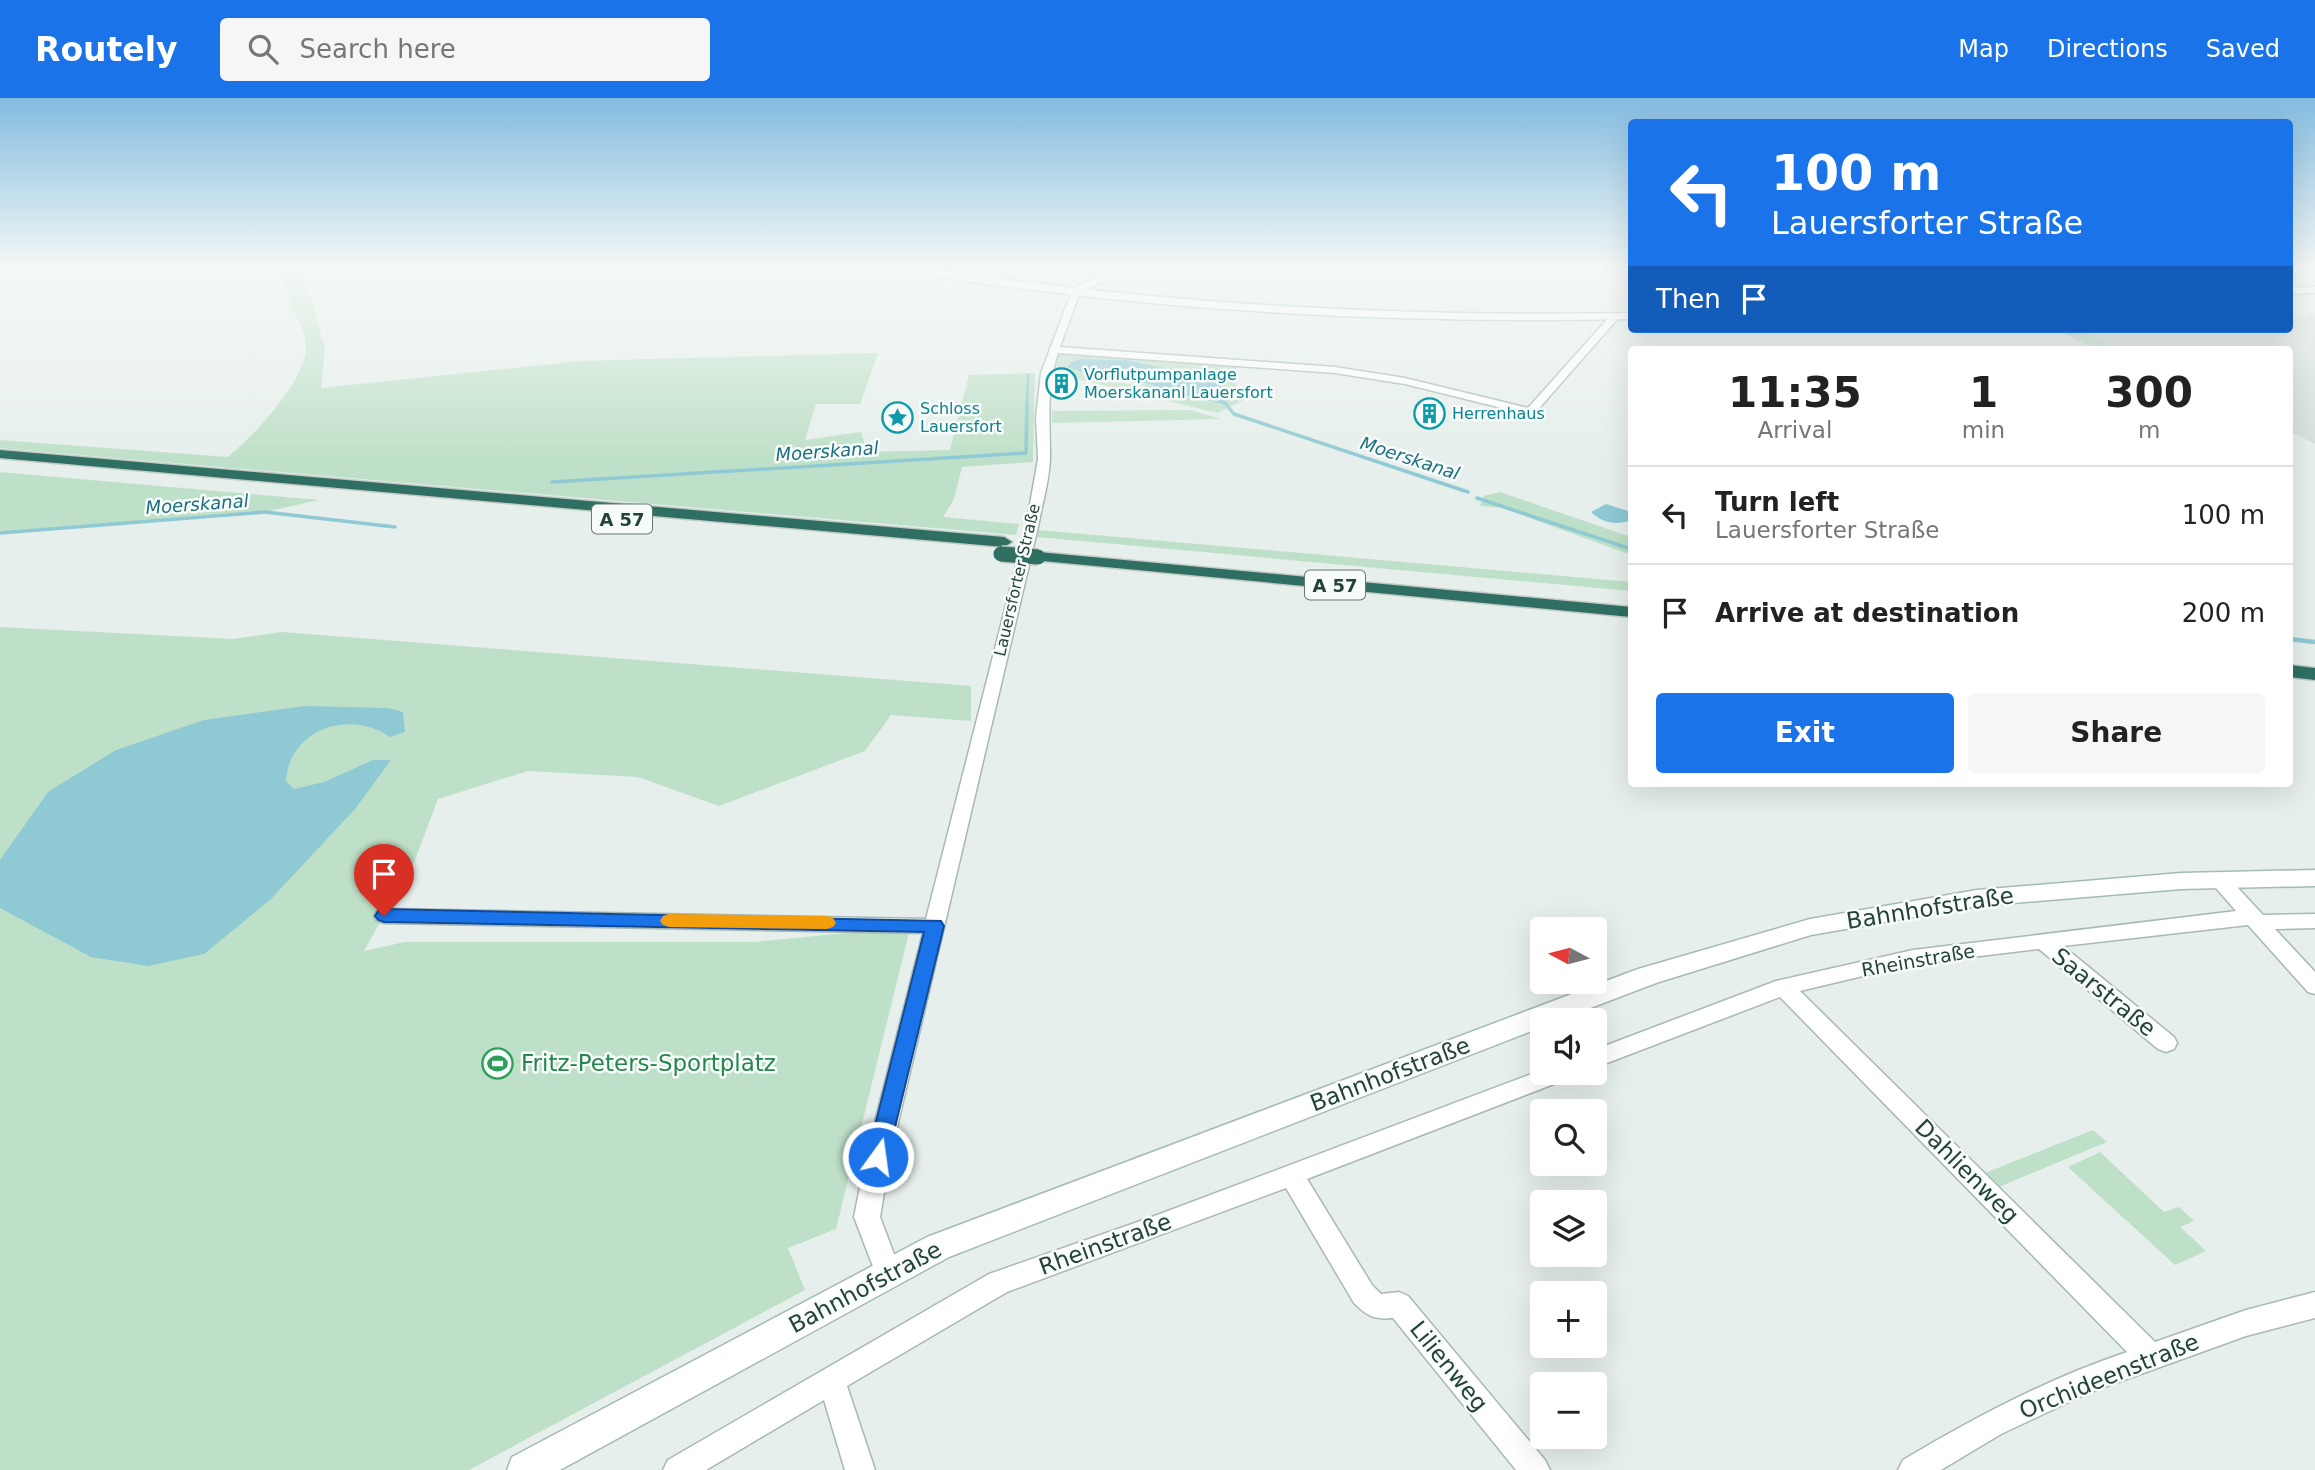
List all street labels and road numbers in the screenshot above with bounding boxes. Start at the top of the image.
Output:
street label: Lauersforter Straße [990,502,1044,658]
road number: A 57 [592,505,652,534]
road number: A 57 [1305,570,1365,600]
street label: Bahnhofstraße [1845,882,2015,934]
street label: Rheinstraße [1860,939,1976,981]
street label: Saarstraße [2047,942,2161,1042]
street label: Bahnhofstraße [1306,1032,1474,1116]
street label: Dahlienweg [1910,1114,2024,1228]
street label: Rheinstraße [1035,1208,1175,1280]
street label: Bahnhofstraße [784,1236,946,1338]
street label: Lilienweg [1405,1316,1493,1416]
street label: Orchideenstraße [2015,1328,2203,1424]

